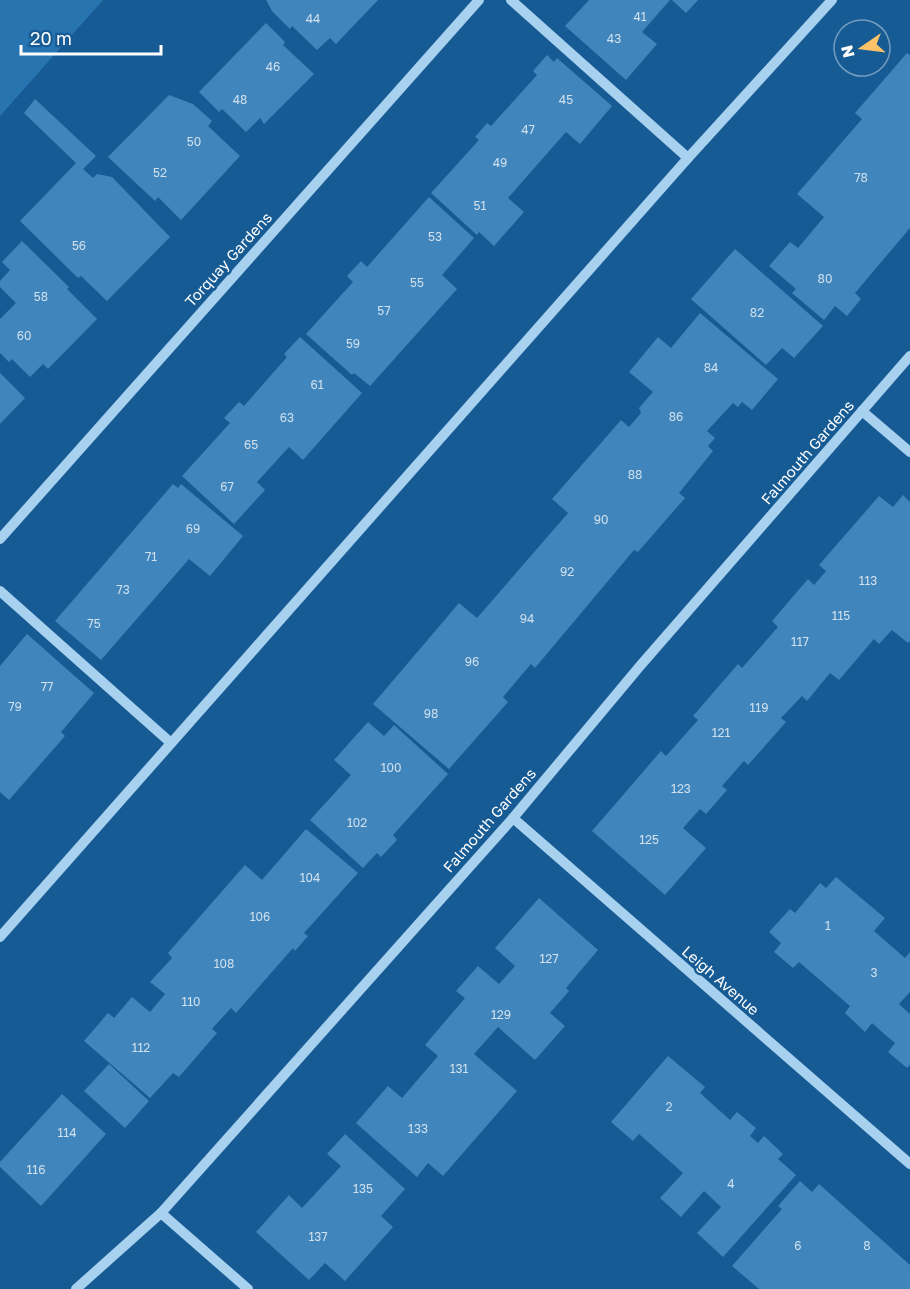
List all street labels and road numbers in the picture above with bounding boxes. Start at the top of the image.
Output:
street label: Torquay Gardens [181,208,275,310]
street label: Falmouth Gardens [757,396,857,508]
street label: Falmouth Gardens [439,764,539,876]
street label: Leigh Avenue [679,942,763,1019]

